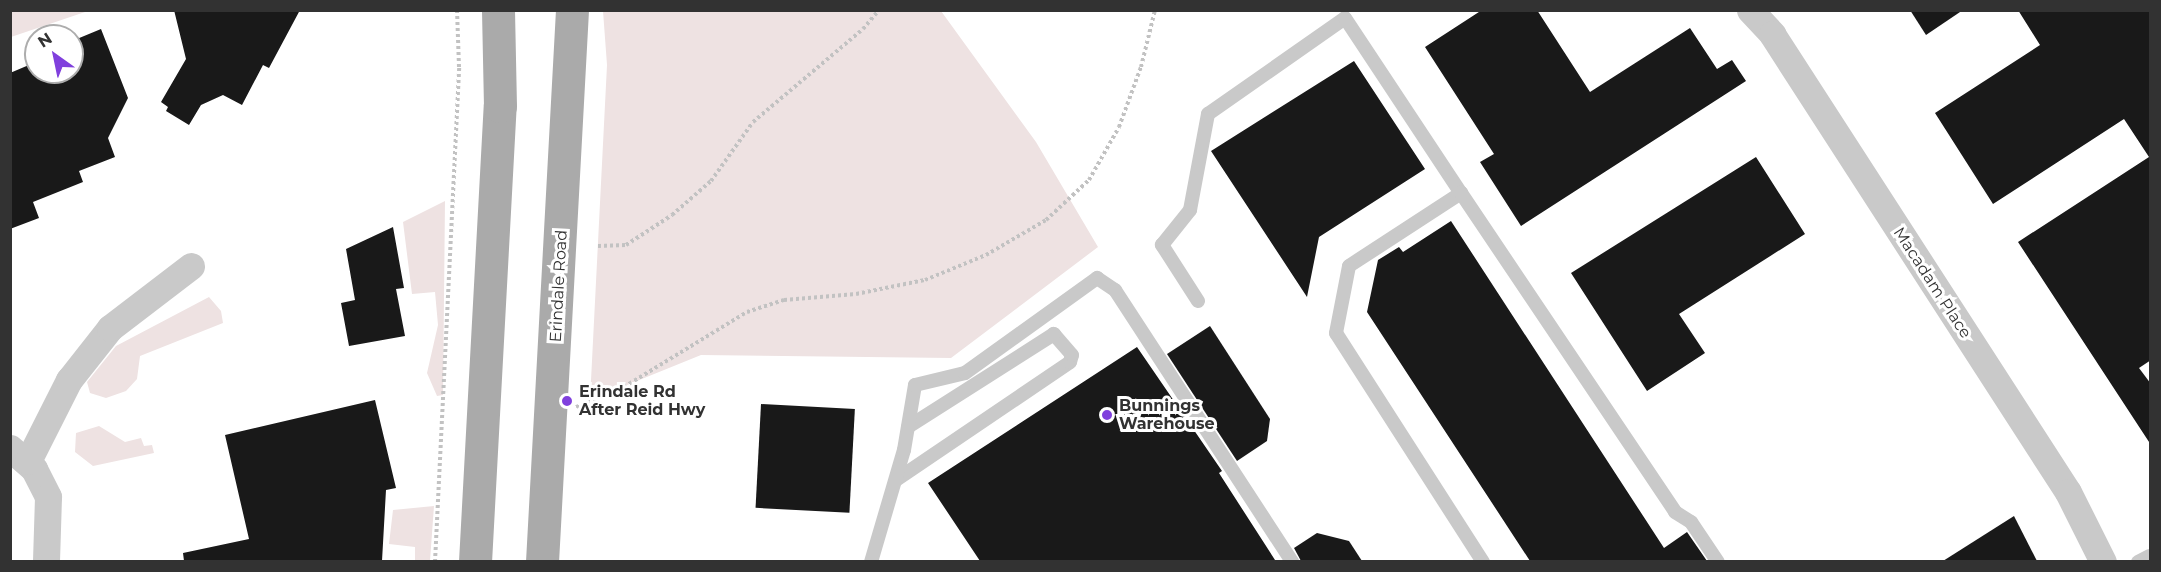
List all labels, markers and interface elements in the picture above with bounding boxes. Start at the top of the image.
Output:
north arrow [24,24,84,84]
text: N [34,29,56,52]
street label: Macadam Place [1889,224,1975,342]
street label: Erindale Road [546,229,572,343]
place label: Erindale Rd After Reid Hwy [579,382,705,420]
marker: Erindale Rd After Reid Hwy [560,394,574,408]
place label: Bunnings Warehouse [1119,396,1215,434]
marker: Bunnings Warehouse [1100,408,1114,422]

